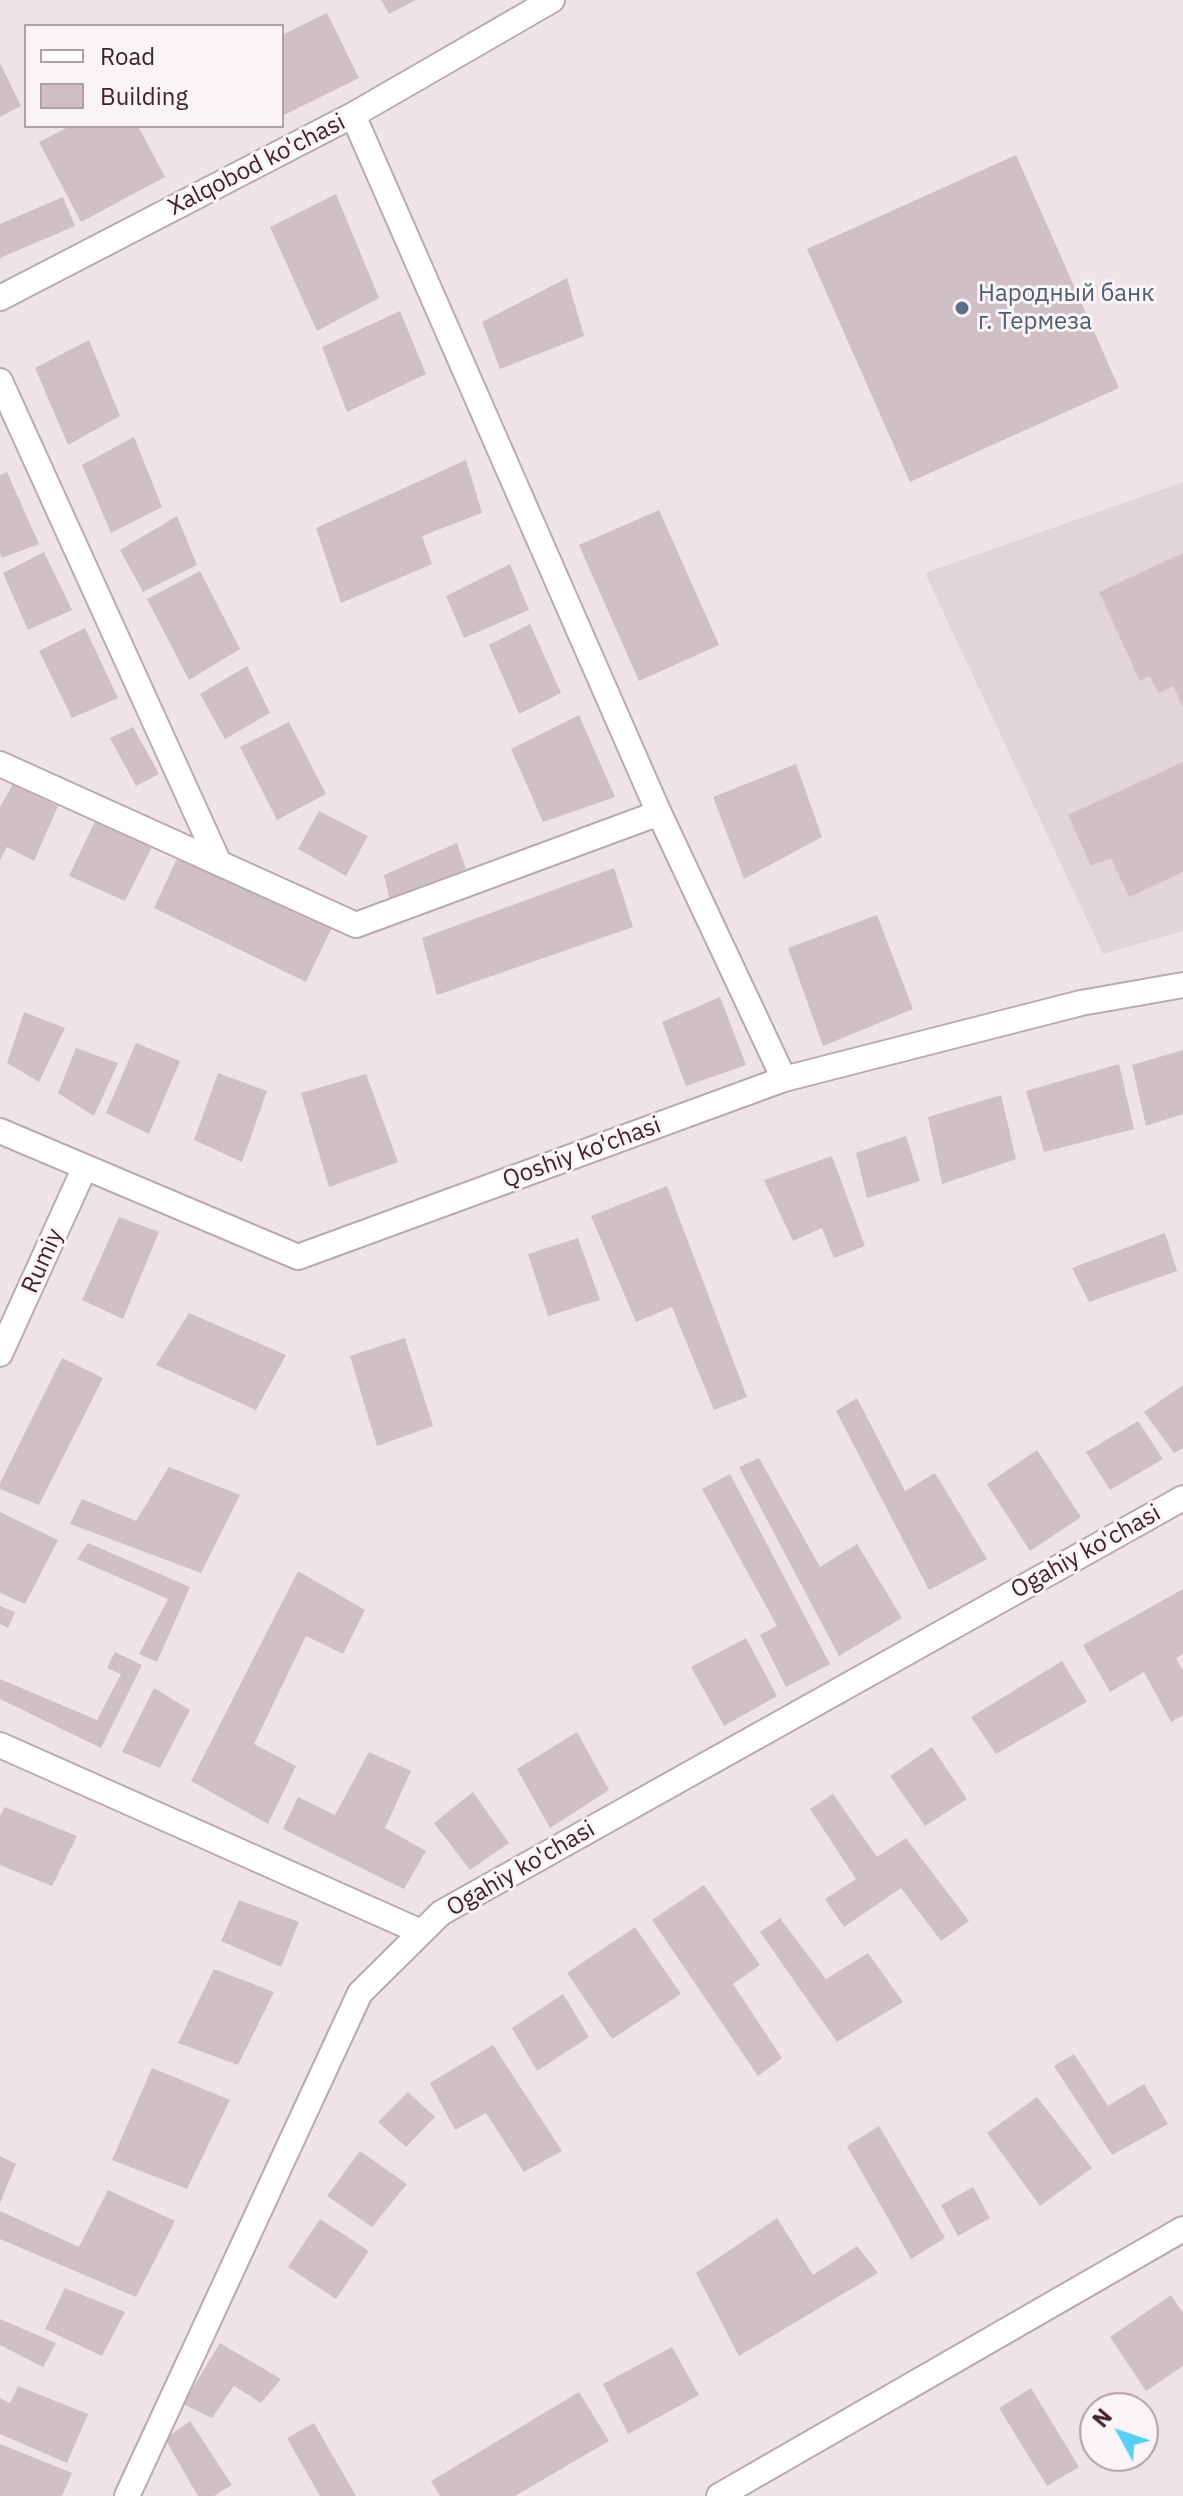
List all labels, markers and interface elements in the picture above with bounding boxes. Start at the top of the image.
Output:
legend [24,24,284,128]
text: Road [100,40,155,72]
text: Building [100,80,188,112]
street label: Xalqobod ko'chasi [164,108,350,222]
place label: Народный банк г. Термеза [978,280,1154,336]
marker: Народный банк г. Термеза [953,299,971,317]
street label: Qoshiy ko'chasi [499,1111,665,1195]
street label: Rumiy [16,1224,70,1298]
street label: Ogahiy ko'chasi [1006,1499,1166,1605]
street label: Ogahiy ko'chasi [442,1815,600,1923]
north arrow [1079,2392,1159,2472]
text: N [1086,2402,1118,2433]

